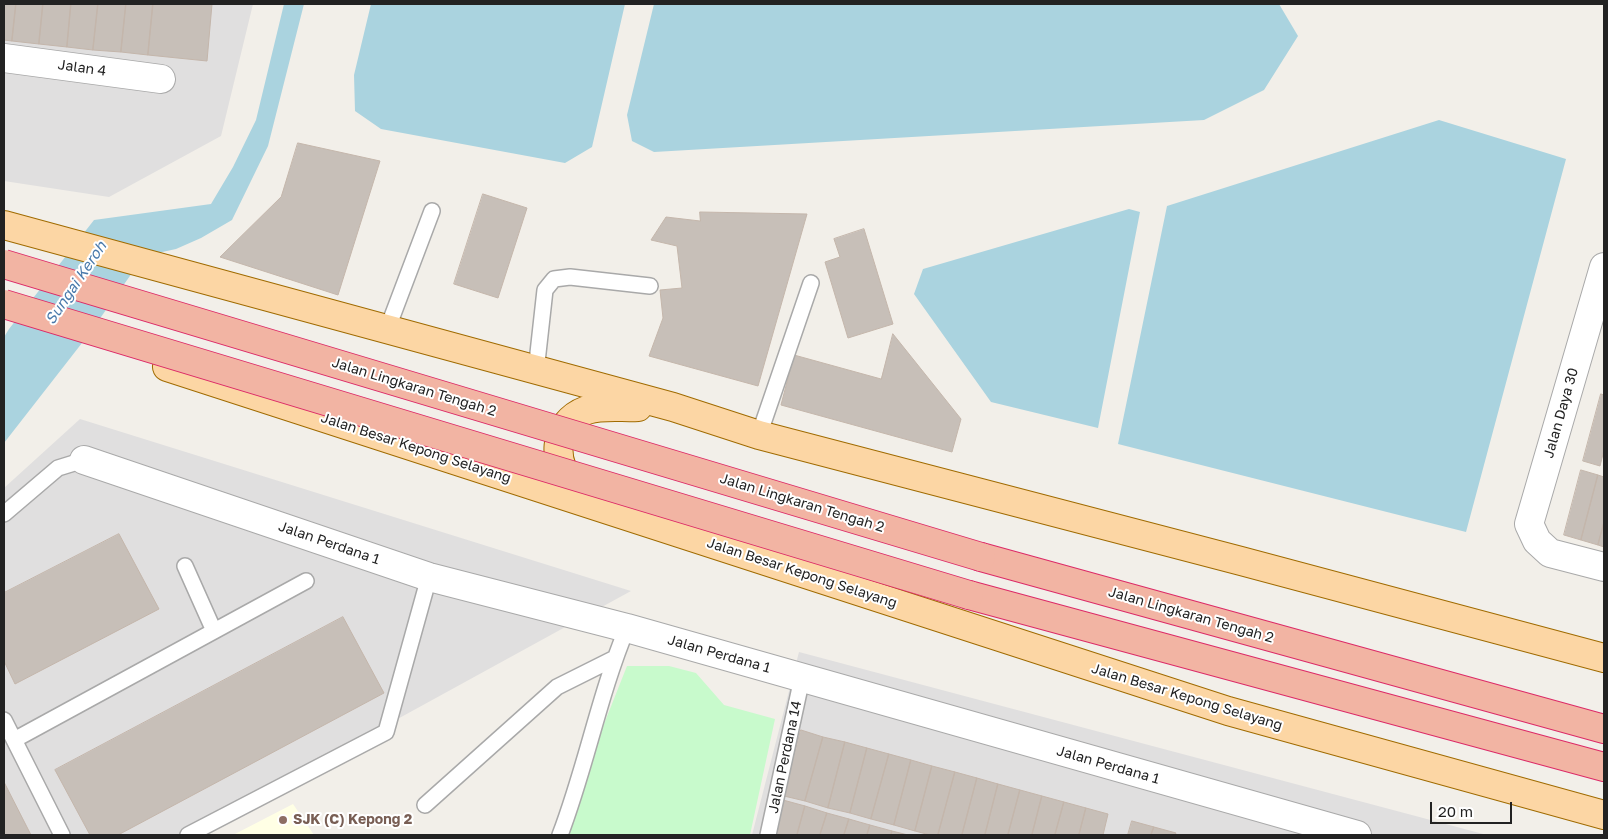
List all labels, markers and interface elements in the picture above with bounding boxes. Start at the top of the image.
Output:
street label: Jalan 4 [57,56,107,80]
water label: Sungai Keroh [42,238,110,328]
street label: Jalan Lingkaran Tengah 2 [330,354,498,420]
street label: Jalan Daya 30 [1540,366,1582,460]
street label: Jalan Besar Kepong Selayang [319,409,513,487]
street label: Jalan Lingkaran Tengah 2 [718,470,886,536]
street label: Jalan Perdana 1 [276,518,382,568]
street label: Jalan Besar Kepong Selayang [705,534,899,612]
street label: Jalan Lingkaran Tengah 2 [1106,583,1276,647]
street label: Jalan Perdana 1 [666,631,772,677]
street label: Jalan Besar Kepong Selayang [1089,660,1285,734]
street label: Jalan Perdana 14 [765,699,805,815]
street label: Jalan Perdana 1 [1055,742,1161,788]
scale bar [1433,792,1516,824]
text: 20 m [1438,802,1473,820]
place label: SJK (C) Kepong 2 [293,812,412,828]
marker: SJK (C) Kepong 2 [277,814,289,826]

